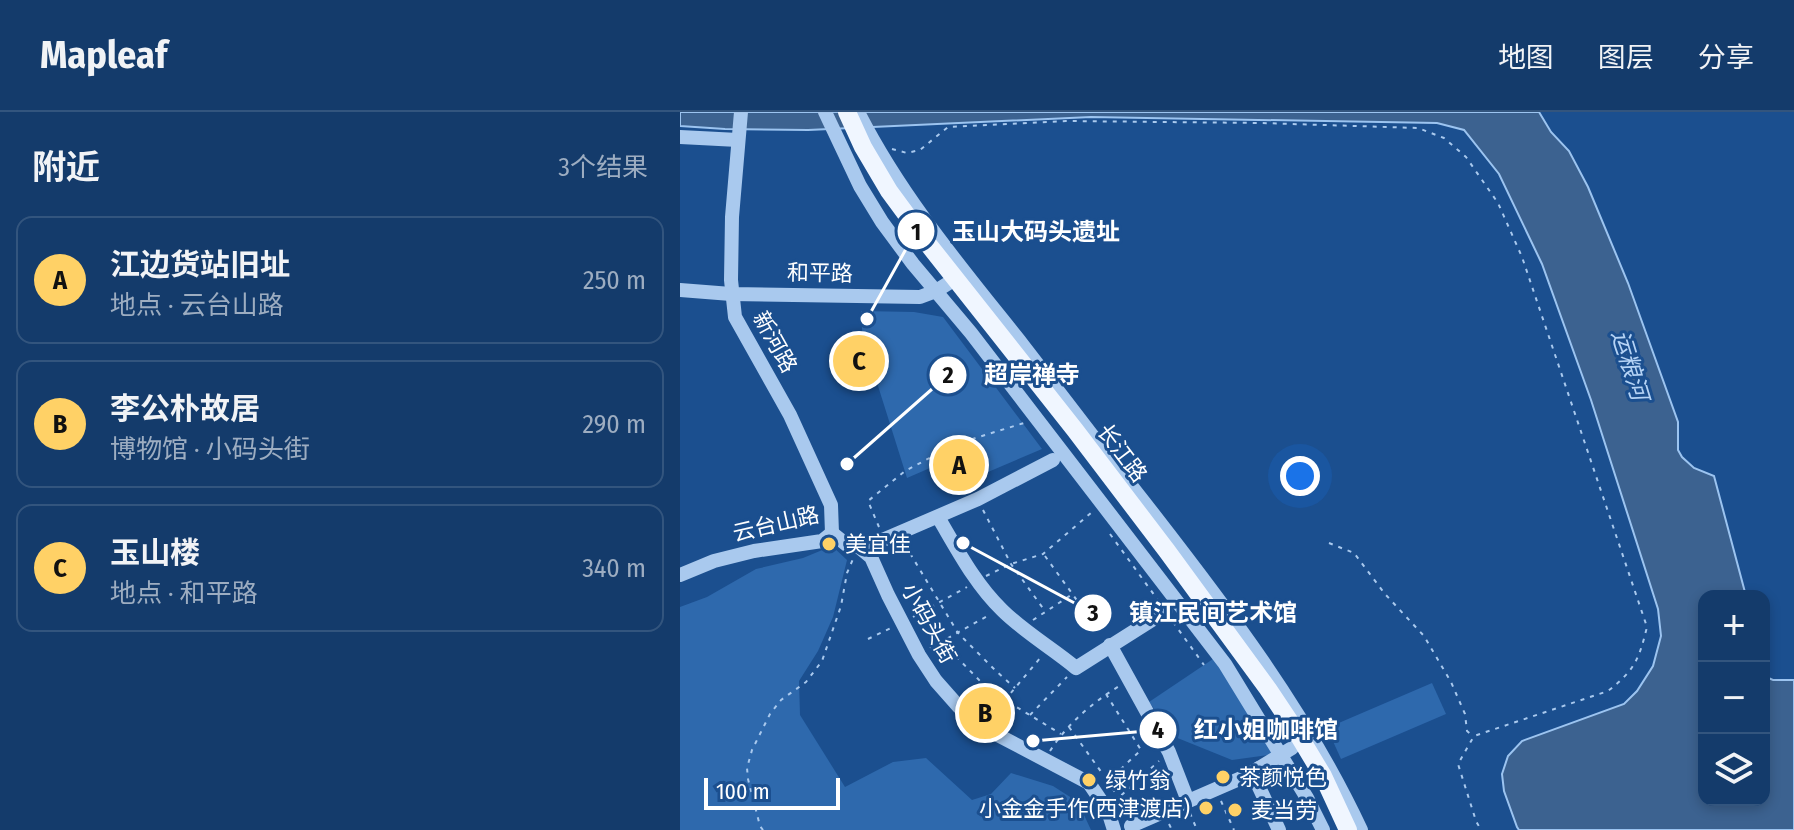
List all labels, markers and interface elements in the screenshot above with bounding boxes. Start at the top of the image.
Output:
text: Mapleaf [40,32,167,78]
text: 地图 [1498,41,1554,74]
text: 图层 [1598,41,1654,74]
text: 分享 [1698,41,1754,74]
text: 附近 [32,147,100,188]
text: 3个结果 [558,152,648,183]
callout: 玉山大码头遗址 [896,207,1136,255]
text: 1 [911,218,921,246]
text: 玉山大码头遗址 [952,218,1120,246]
text: 江边货站旧址 [110,247,290,283]
street label: 和平路 [787,259,853,287]
text: A [53,265,67,296]
text: 250 m [583,265,646,296]
text: 地点 · 云台山路 [110,290,284,321]
street label: 新河路 [747,307,803,377]
water label: 运粮河 [1606,326,1655,407]
pin: C [833,331,885,391]
callout: 超岸禅寺 [928,351,1096,399]
text: 2 [941,361,954,389]
text: 超岸禅寺 [984,361,1080,389]
text: 李公朴故居 [110,391,260,427]
text: B [53,409,67,440]
text: 290 m [582,409,646,440]
street label: 长江路 [1091,419,1153,487]
text: 博物馆 · 小码头街 [110,434,310,465]
pin: A [933,435,985,495]
your location [1280,456,1320,496]
street label: 云台山路 [730,501,822,547]
place label: 美宜佳 [845,531,911,558]
text: 玉山楼 [110,535,200,571]
marker: 美宜佳 [820,535,838,553]
text: C [53,553,67,584]
text: 340 m [582,553,646,584]
text: 地点 · 和平路 [110,578,258,609]
street label: 小码头街 [896,578,962,668]
callout: 镇江民间艺术馆 [1073,589,1313,637]
map controls [1698,590,1770,806]
button: + [1698,590,1770,662]
text: 3 [1086,599,1099,627]
text: 镇江民间艺术馆 [1129,599,1297,627]
button: − [1698,662,1770,734]
pin: B [959,683,1011,743]
callout: 红小姐咖啡馆 [1138,706,1354,754]
text: 4 [1152,716,1164,744]
text: 红小姐咖啡馆 [1194,716,1338,744]
button: layers [1698,734,1770,806]
place label: 茶颜悦色 [1239,764,1327,791]
place label: 绿竹翁 [1105,767,1171,794]
marker: 茶颜悦色 [1214,768,1232,786]
marker: 绿竹翁 [1080,771,1098,789]
scale bar [704,774,840,810]
text: 100 m [716,778,770,805]
place label: 小金金手作(西津渡店) [979,795,1190,822]
place label: 麦当劳 [1251,797,1317,824]
marker: 小金金手作(西津渡店) [1197,799,1215,817]
marker: 麦当劳 [1226,801,1244,819]

